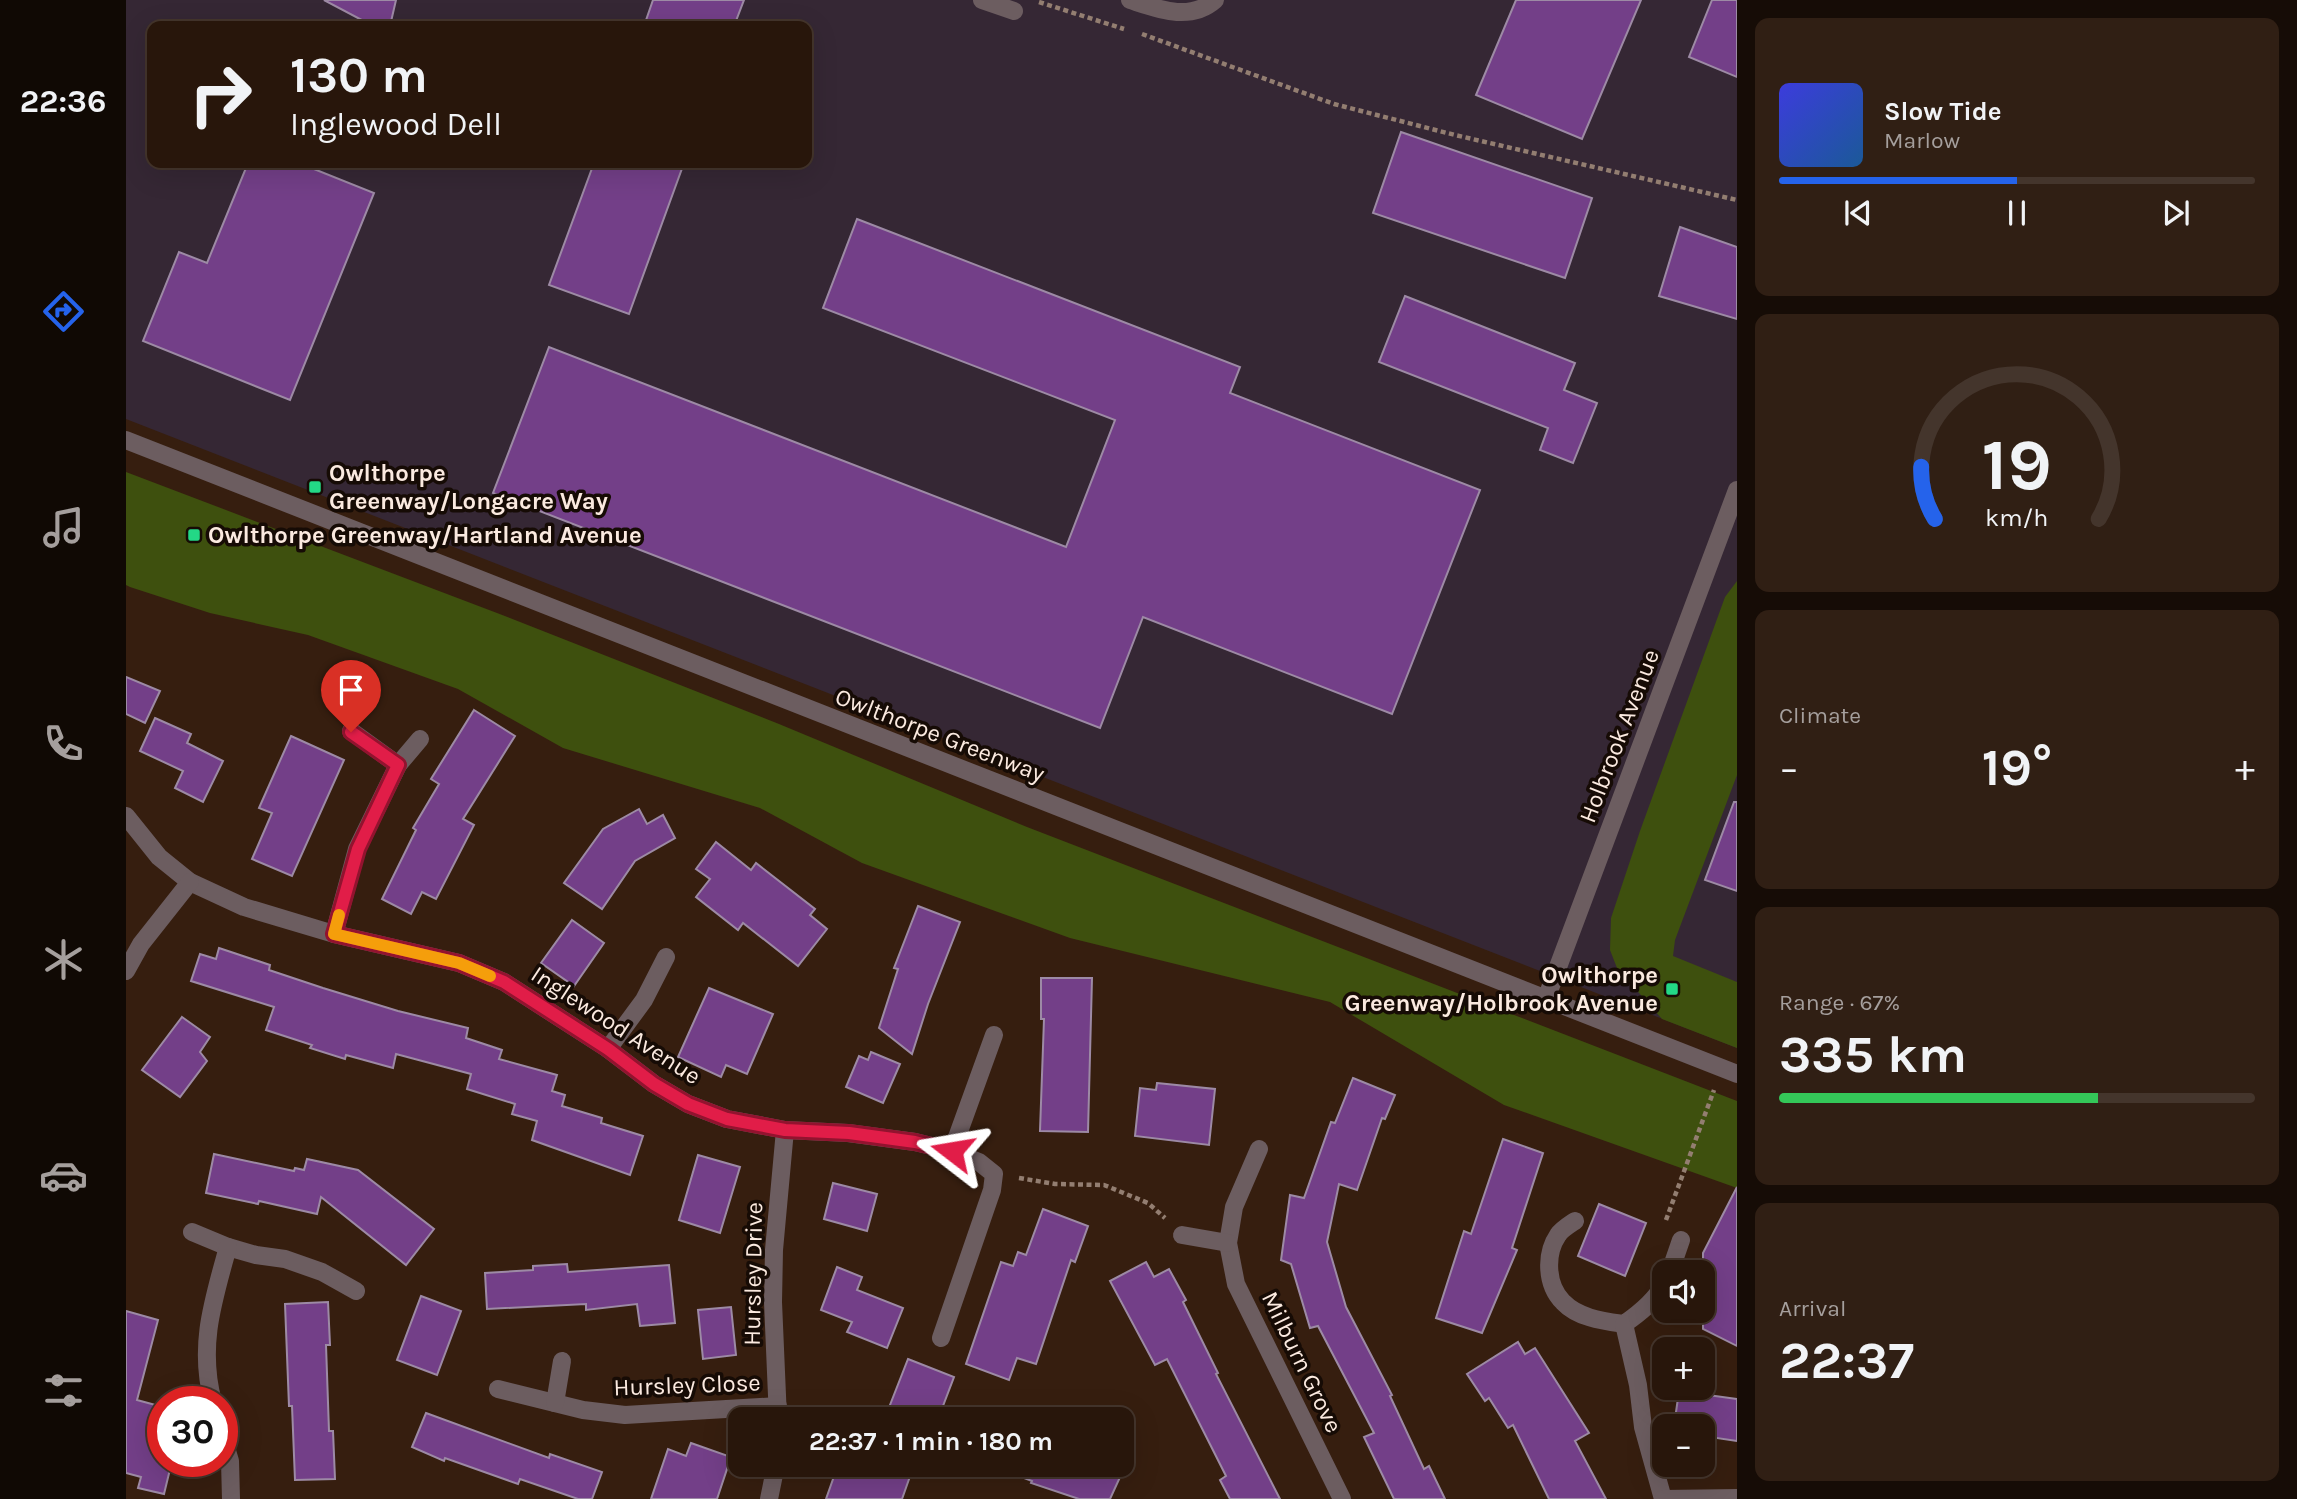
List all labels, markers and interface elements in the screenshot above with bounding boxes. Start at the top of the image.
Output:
text: 130 m [290,47,428,104]
icon: right [175,49,266,140]
text: 22:36 [20,83,106,120]
text: Slow Tide [1884,96,2002,127]
text: Inglewood Dell [290,106,502,143]
text: Marlow [1884,127,1960,154]
icon: previous [1839,194,1877,232]
icon: pause [1998,194,2036,232]
icon: next [2157,194,2195,232]
icon: directions [39,287,88,336]
text: 19 [1982,423,2052,508]
place label: Owlthorpe Greenway/Longacre Way [329,459,608,515]
marker: Owlthorpe Greenway/Longacre Way [307,479,323,495]
icon: music [39,503,88,552]
text: km/h [1985,503,2049,532]
place label: Owlthorpe Greenway/Hartland Avenue [208,521,642,549]
marker: Owlthorpe Greenway/Hartland Avenue [186,527,202,543]
street label: Holbrook Avenue [1573,645,1665,827]
pin [321,660,381,732]
icon: arrive [332,671,370,709]
street label: Owlthorpe Greenway [831,682,1049,788]
text: Climate [1779,702,1861,729]
icon: phone [39,719,88,768]
text: 19° [1982,737,2052,798]
text: − [1779,746,1799,791]
text: + [2235,746,2255,791]
icon: climate [39,935,88,984]
street label: Inglewood Avenue [526,960,706,1090]
place label: Owlthorpe Greenway/Holbrook Avenue [1344,961,1658,1017]
marker: Owlthorpe Greenway/Holbrook Avenue [1664,981,1680,997]
text: Range · 67% [1779,989,1900,1016]
text: 335 km [1779,1024,1967,1085]
position arrow [915,1114,989,1188]
icon: car [39,1151,88,1200]
street label: Hursley Drive [738,1202,768,1346]
map controls [1652,1260,1715,1477]
button: sound [1652,1260,1715,1323]
street label: Milburn Grove [1256,1287,1348,1437]
text: Arrival [1779,1295,1846,1322]
text: 22:37 [1779,1330,1914,1391]
button: + [1652,1337,1715,1400]
icon: filters [39,1366,88,1415]
street label: Hursley Close [613,1368,761,1402]
speed limit sign: 30 [147,1386,238,1477]
button: − [1652,1414,1715,1477]
text: 22:37 · 1 min · 180 m [809,1426,1053,1457]

